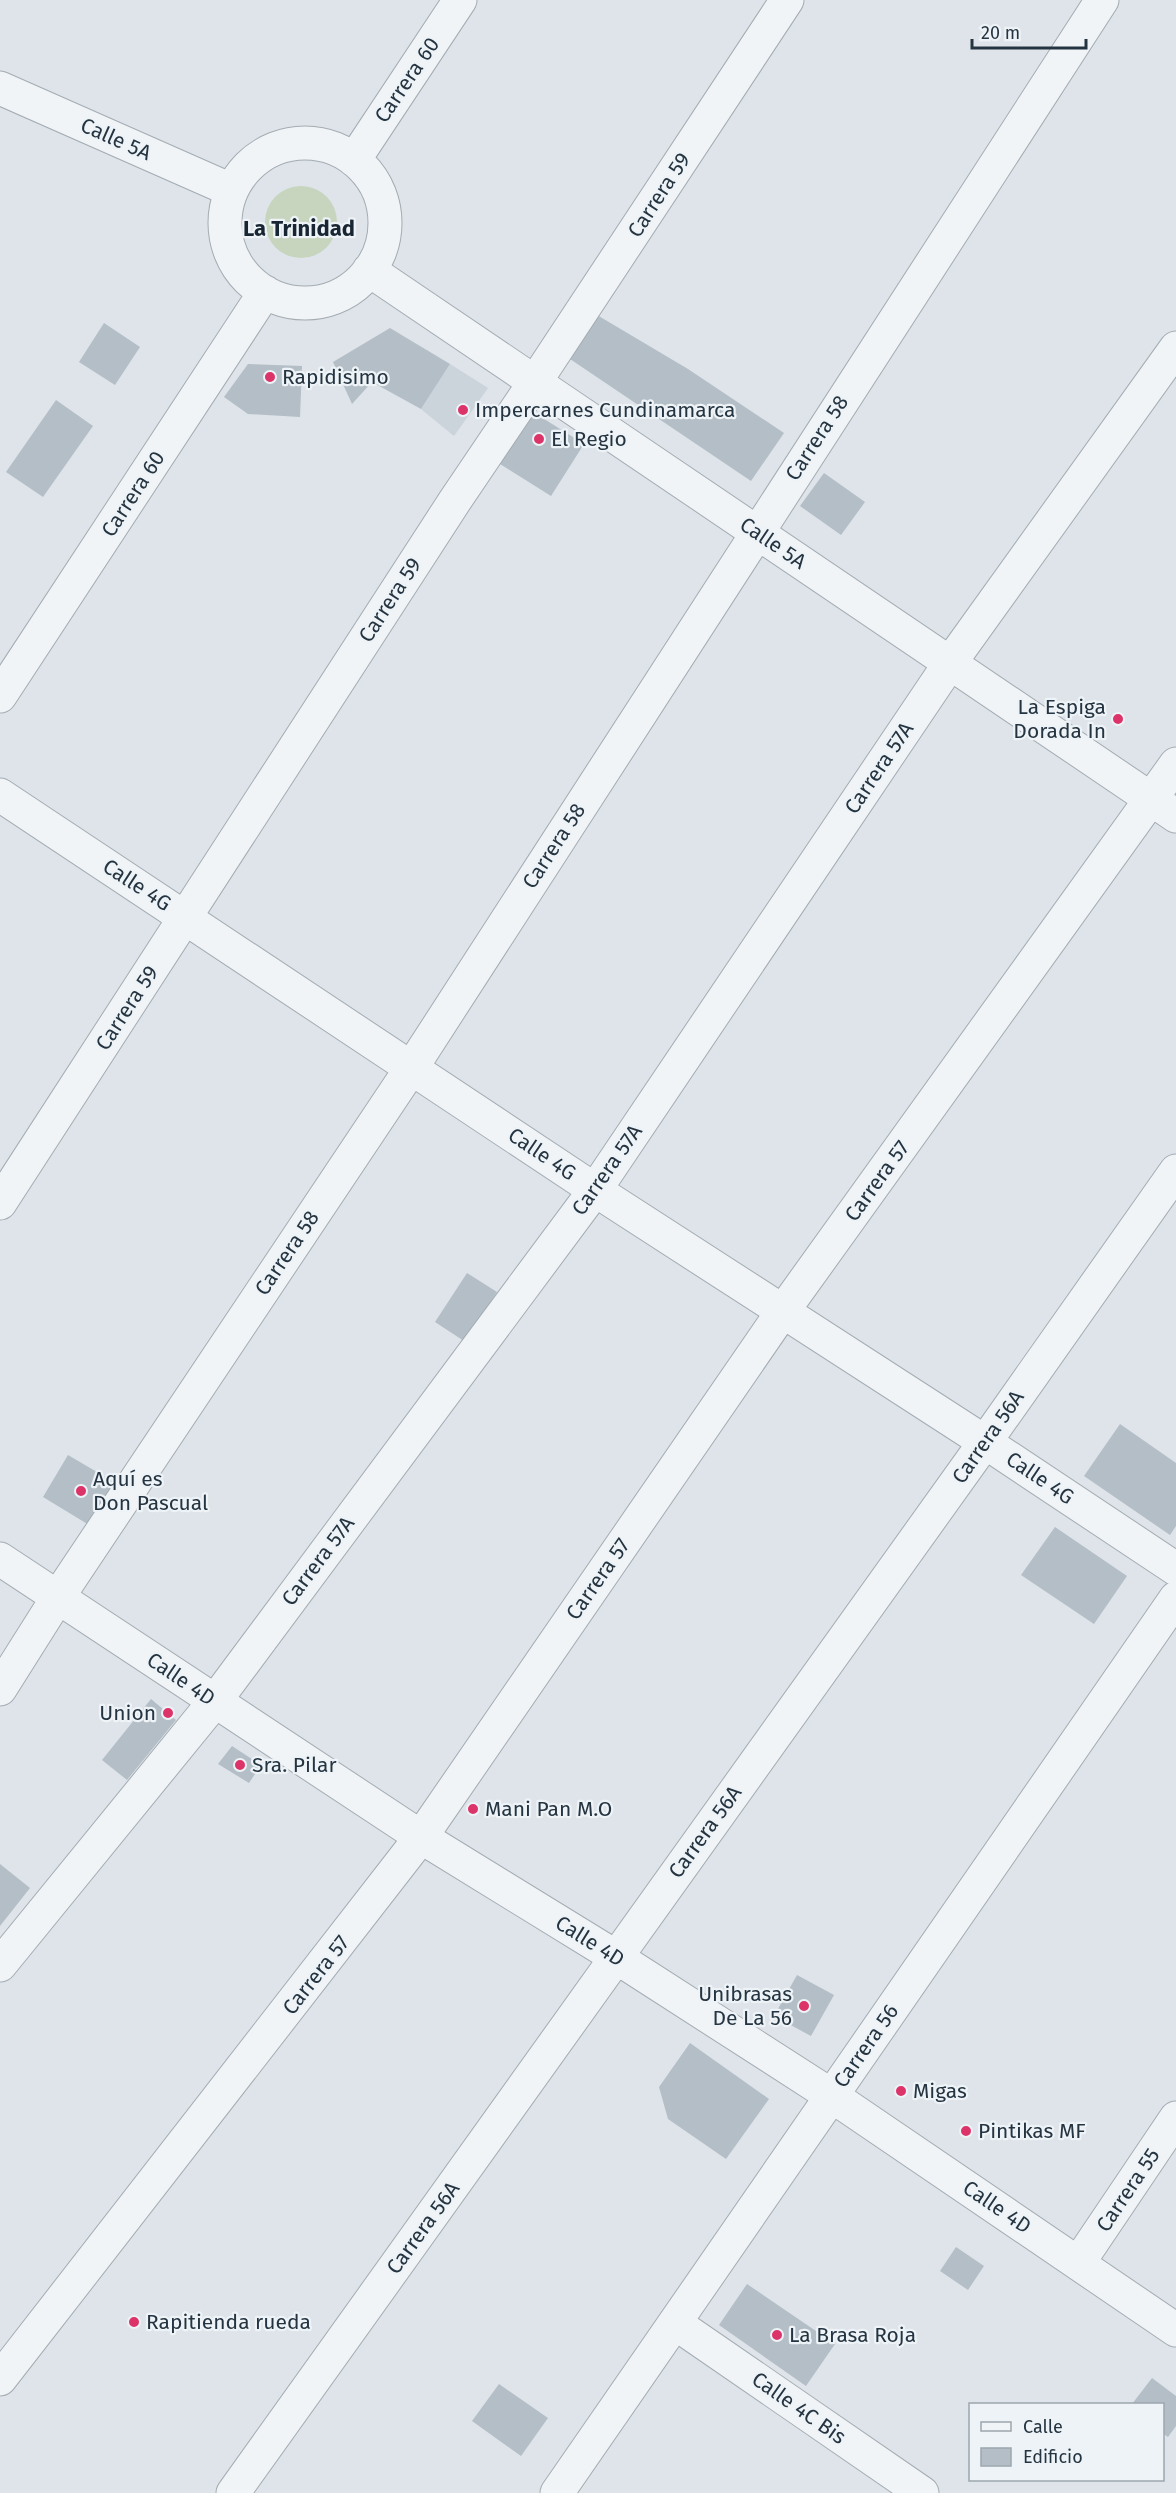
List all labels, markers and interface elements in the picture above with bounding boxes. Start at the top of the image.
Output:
scale bar [972,12,1086,50]
text: 20 m [981,22,1020,44]
street label: Carrera 60 [369,32,445,128]
street label: Calle 5A [77,112,155,166]
street label: Carrera 59 [622,148,696,242]
district label: La Trinidad [243,215,355,242]
place label: Rapidisimo [282,364,389,390]
marker: Rapidisimo [263,370,277,384]
street label: Carrera 58 [780,390,854,486]
place label: Impercarnes Cundinamarca [475,397,735,423]
marker: Impercarnes Cundinamarca [456,403,470,417]
place label: El Regio [551,426,627,452]
marker: El Regio [532,432,546,446]
street label: Carrera 60 [96,446,170,542]
street label: Calle 5A [735,511,811,575]
street label: Carrera 59 [353,553,427,647]
place label: La Espiga Dorada In [1013,694,1106,744]
marker: La Espiga Dorada In [1111,712,1125,726]
street label: Carrera 57A [839,717,919,819]
street label: Carrera 58 [517,798,591,894]
street label: Calle 4G [98,853,176,917]
street label: Carrera 59 [90,961,164,1055]
street label: Carrera 57A [566,1119,648,1221]
street label: Calle 4G [503,1122,581,1186]
street label: Carrera 57 [839,1135,915,1227]
street label: Carrera 58 [249,1206,325,1300]
street label: Carrera 56A [946,1385,1030,1489]
street label: Calle 4G [1001,1446,1079,1510]
place label: Aquí es Don Pascual [93,1466,208,1516]
marker: Aquí es Don Pascual [74,1484,88,1498]
street label: Carrera 57A [276,1511,360,1611]
street label: Carrera 57 [560,1533,636,1625]
street label: Calle 4D [142,1647,220,1711]
place label: Union [99,1700,156,1726]
marker: Union [161,1706,175,1720]
place label: Sra. Pilar [252,1752,337,1778]
marker: Sra. Pilar [233,1758,247,1772]
street label: Carrera 56A [663,1781,747,1883]
place label: Mani Pan M.O [485,1796,612,1822]
marker: Mani Pan M.O [466,1802,480,1816]
street label: Calle 4D [551,1910,629,1972]
street label: Carrera 57 [277,1930,355,2020]
place label: Unibrasas De La 56 [698,1981,792,2031]
marker: Unibrasas De La 56 [797,1999,811,2013]
street label: Carrera 56 [828,1999,904,2093]
place label: Migas [913,2078,967,2104]
marker: Migas [894,2084,908,2098]
place label: Pintikas MF [978,2118,1086,2144]
marker: Pintikas MF [959,2124,973,2138]
street label: Carrera 55 [1091,2143,1165,2237]
street label: Calle 4D [958,2175,1036,2239]
street label: Carrera 56A [381,2177,465,2279]
place label: Rapitienda rueda [146,2309,311,2335]
marker: Rapitienda rueda [127,2315,141,2329]
place label: La Brasa Roja [789,2322,916,2348]
marker: La Brasa Roja [770,2328,784,2342]
street label: Calle 4C Bis [747,2366,851,2450]
legend [969,2403,1164,2481]
text: Calle [1023,2416,1063,2438]
text: Edificio [1023,2446,1083,2468]

